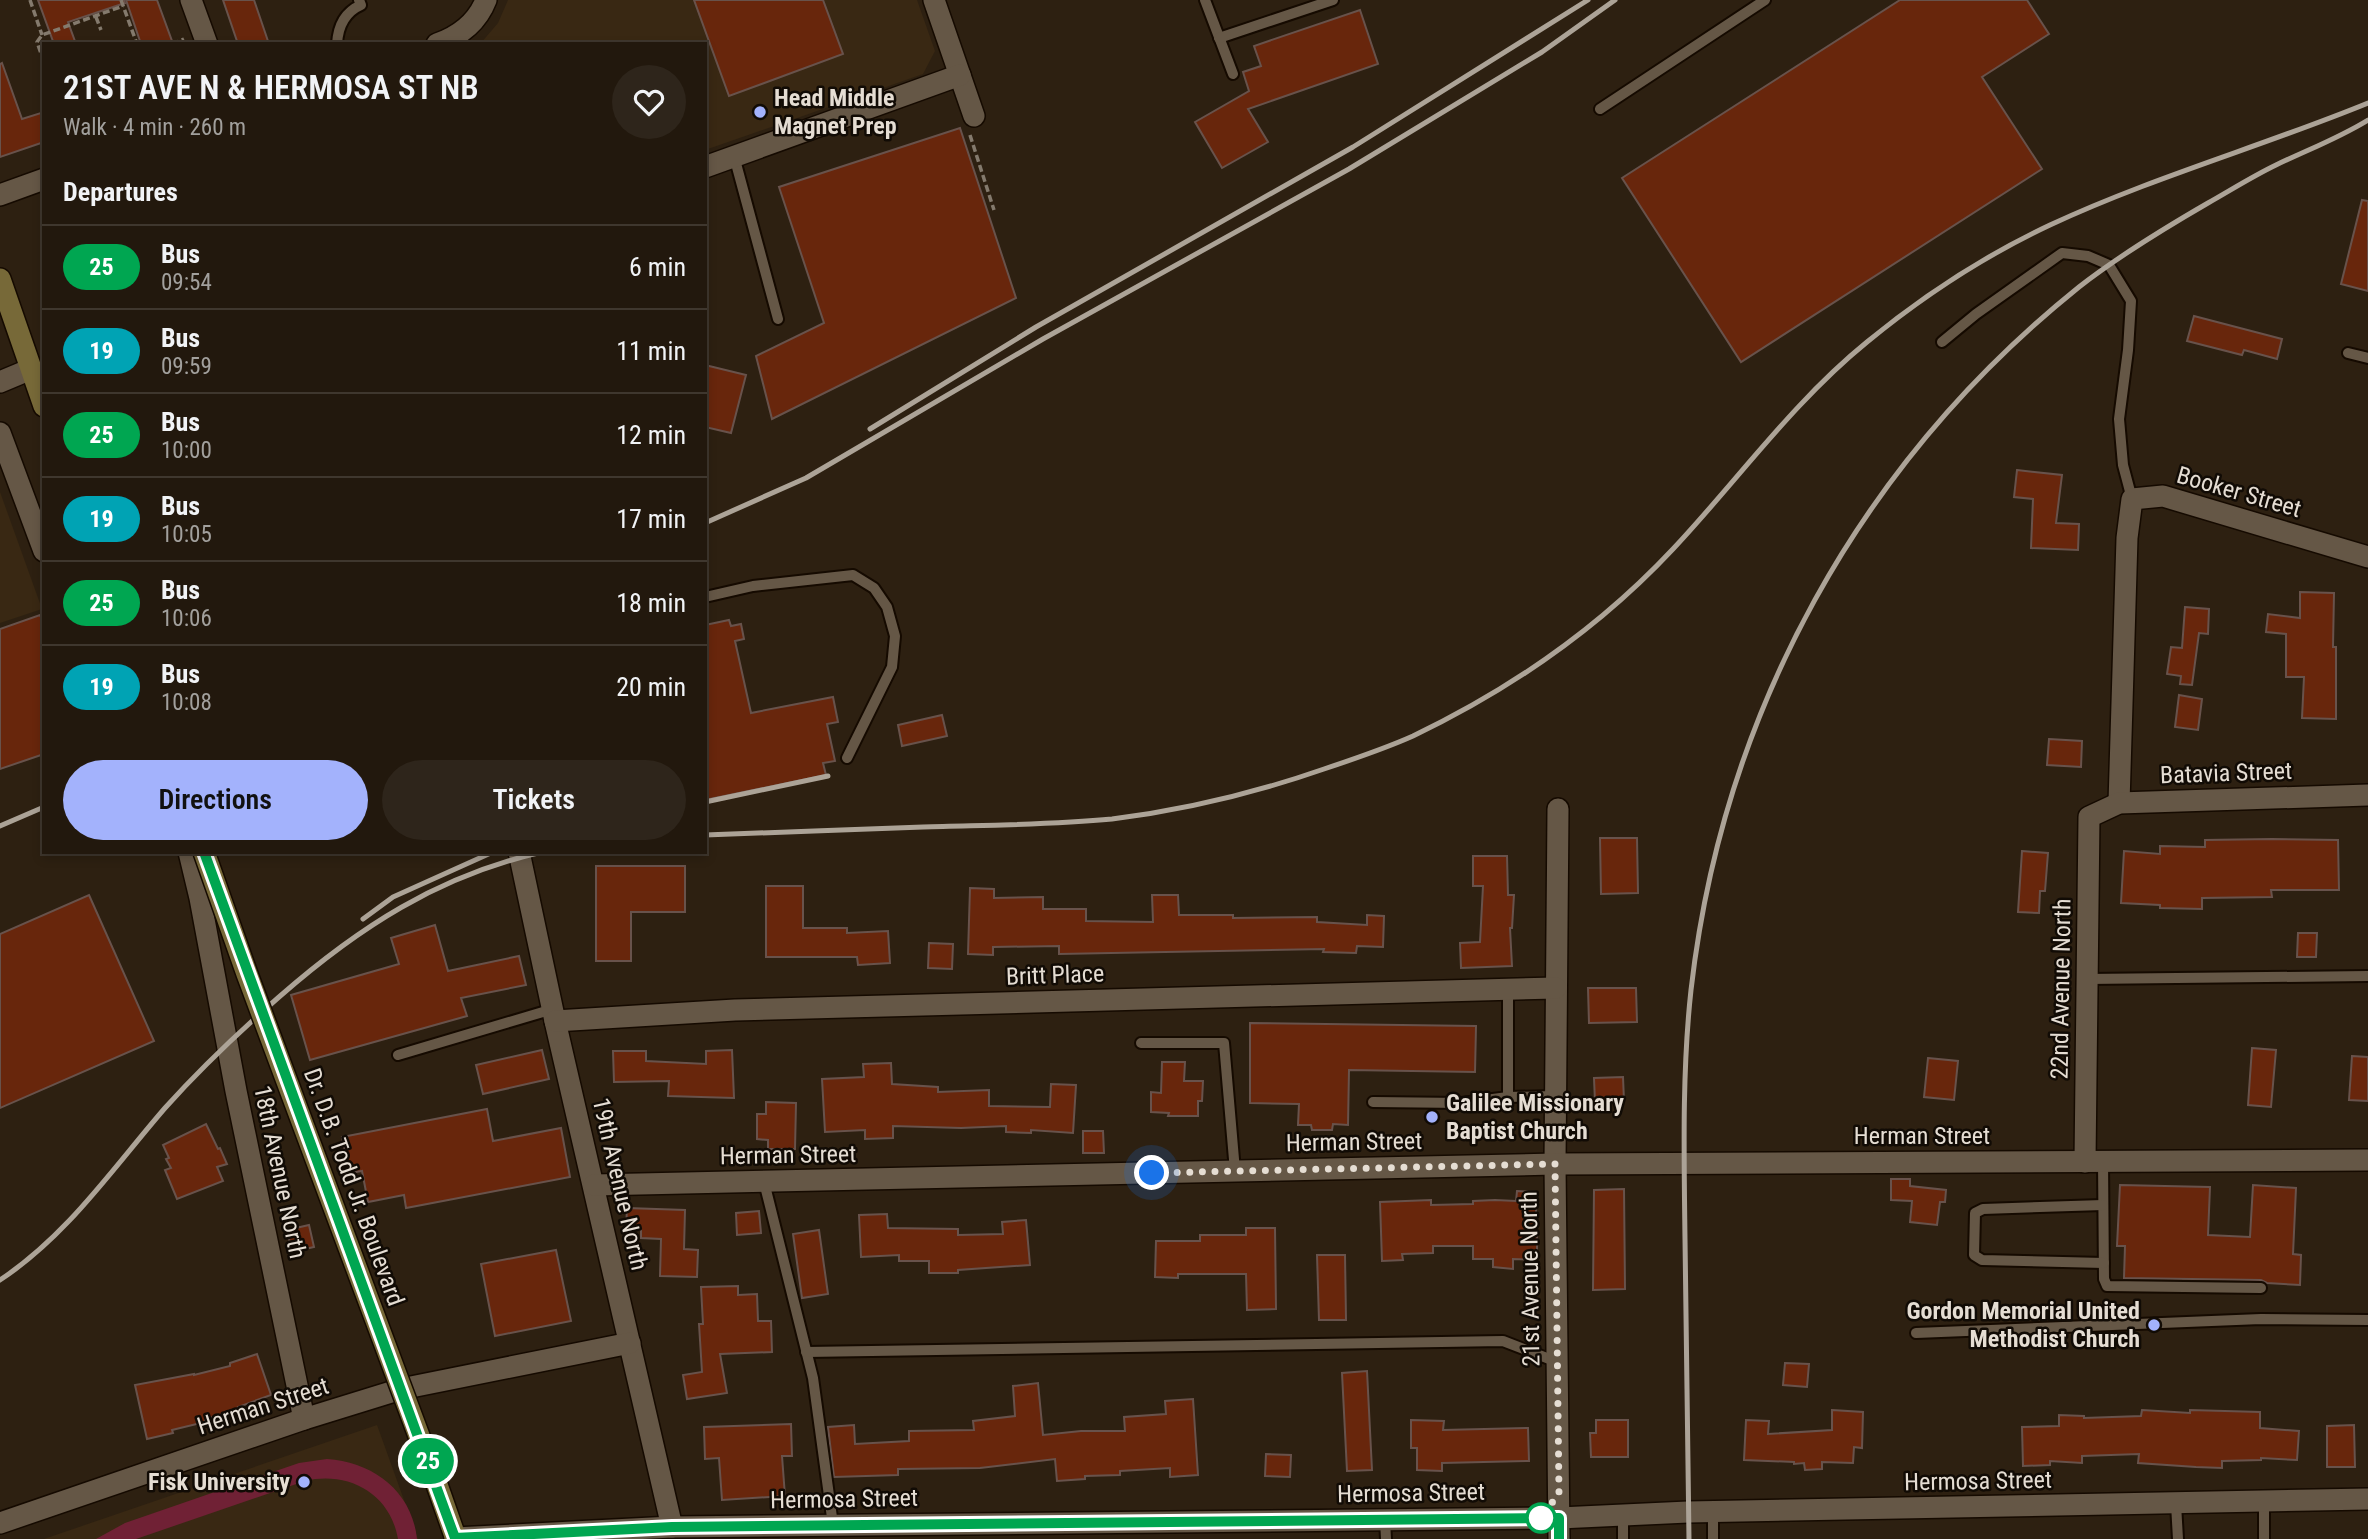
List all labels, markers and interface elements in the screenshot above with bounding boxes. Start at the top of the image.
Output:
button: heart [612,65,686,139]
text: 21ST AVE N & HERMOSA ST NB [63,68,479,107]
place label: Head Middle Magnet Prep [774,84,897,140]
marker: Head Middle Magnet Prep [752,104,768,120]
text: Walk · 4 min · 260 m [63,114,246,141]
text: Departures [63,177,178,207]
text: Bus [161,239,200,269]
text: 6 min [629,252,686,282]
text: 25 [89,253,114,281]
text: 09:54 [161,269,212,296]
text: Bus [161,323,200,353]
text: 11 min [616,336,686,366]
text: 19 [89,337,114,365]
text: 09:59 [161,353,212,380]
text: Bus [161,407,200,437]
text: 12 min [616,420,686,450]
text: 25 [89,421,114,449]
text: 10:00 [161,437,212,464]
street label: Booker Street [2174,461,2304,523]
text: Bus [161,491,200,521]
text: 17 min [616,504,686,534]
text: 19 [89,505,114,533]
text: 10:05 [161,521,212,548]
text: Bus [161,575,200,605]
text: 18 min [616,588,686,618]
text: 25 [89,589,114,617]
text: 10:06 [161,605,212,632]
text: Bus [161,659,200,689]
text: 20 min [616,672,686,702]
text: 19 [89,673,114,701]
text: 10:08 [161,689,212,716]
street label: Batavia Street [2160,757,2292,789]
button: Directions [63,760,368,840]
button: Tickets [382,760,686,840]
street label: 22nd Avenue North [2045,898,2077,1080]
street label: Britt Place [1005,959,1105,991]
street label: Dr. D.B. Todd Jr. Boulevard [298,1064,410,1310]
street label: 18th Avenue North [248,1083,312,1261]
place label: Galilee Missionary Baptist Church [1446,1089,1624,1145]
street label: 19th Avenue North [587,1095,653,1273]
marker: Galilee Missionary Baptist Church [1424,1109,1440,1125]
street label: Herman Street [1854,1122,1990,1150]
street label: Herman Street [1286,1127,1422,1157]
street label: Herman Street [720,1140,856,1170]
your location [1134,1155,1169,1190]
street label: 21st Avenue North [1514,1191,1546,1367]
place label: Gordon Memorial United Methodist Church [1907,1297,2140,1353]
marker: Gordon Memorial United Methodist Church [2146,1317,2162,1333]
street label: Herman Street [194,1372,332,1440]
line badge: 25 [396,1438,460,1484]
text: 25 [416,1447,440,1475]
street label: Hermosa Street [1904,1466,2052,1496]
place label: Fisk University [148,1468,290,1496]
marker: Fisk University [296,1474,312,1490]
street label: Hermosa Street [1337,1478,1485,1508]
street label: Hermosa Street [770,1484,918,1514]
unlabelled marker [1526,1503,1556,1533]

